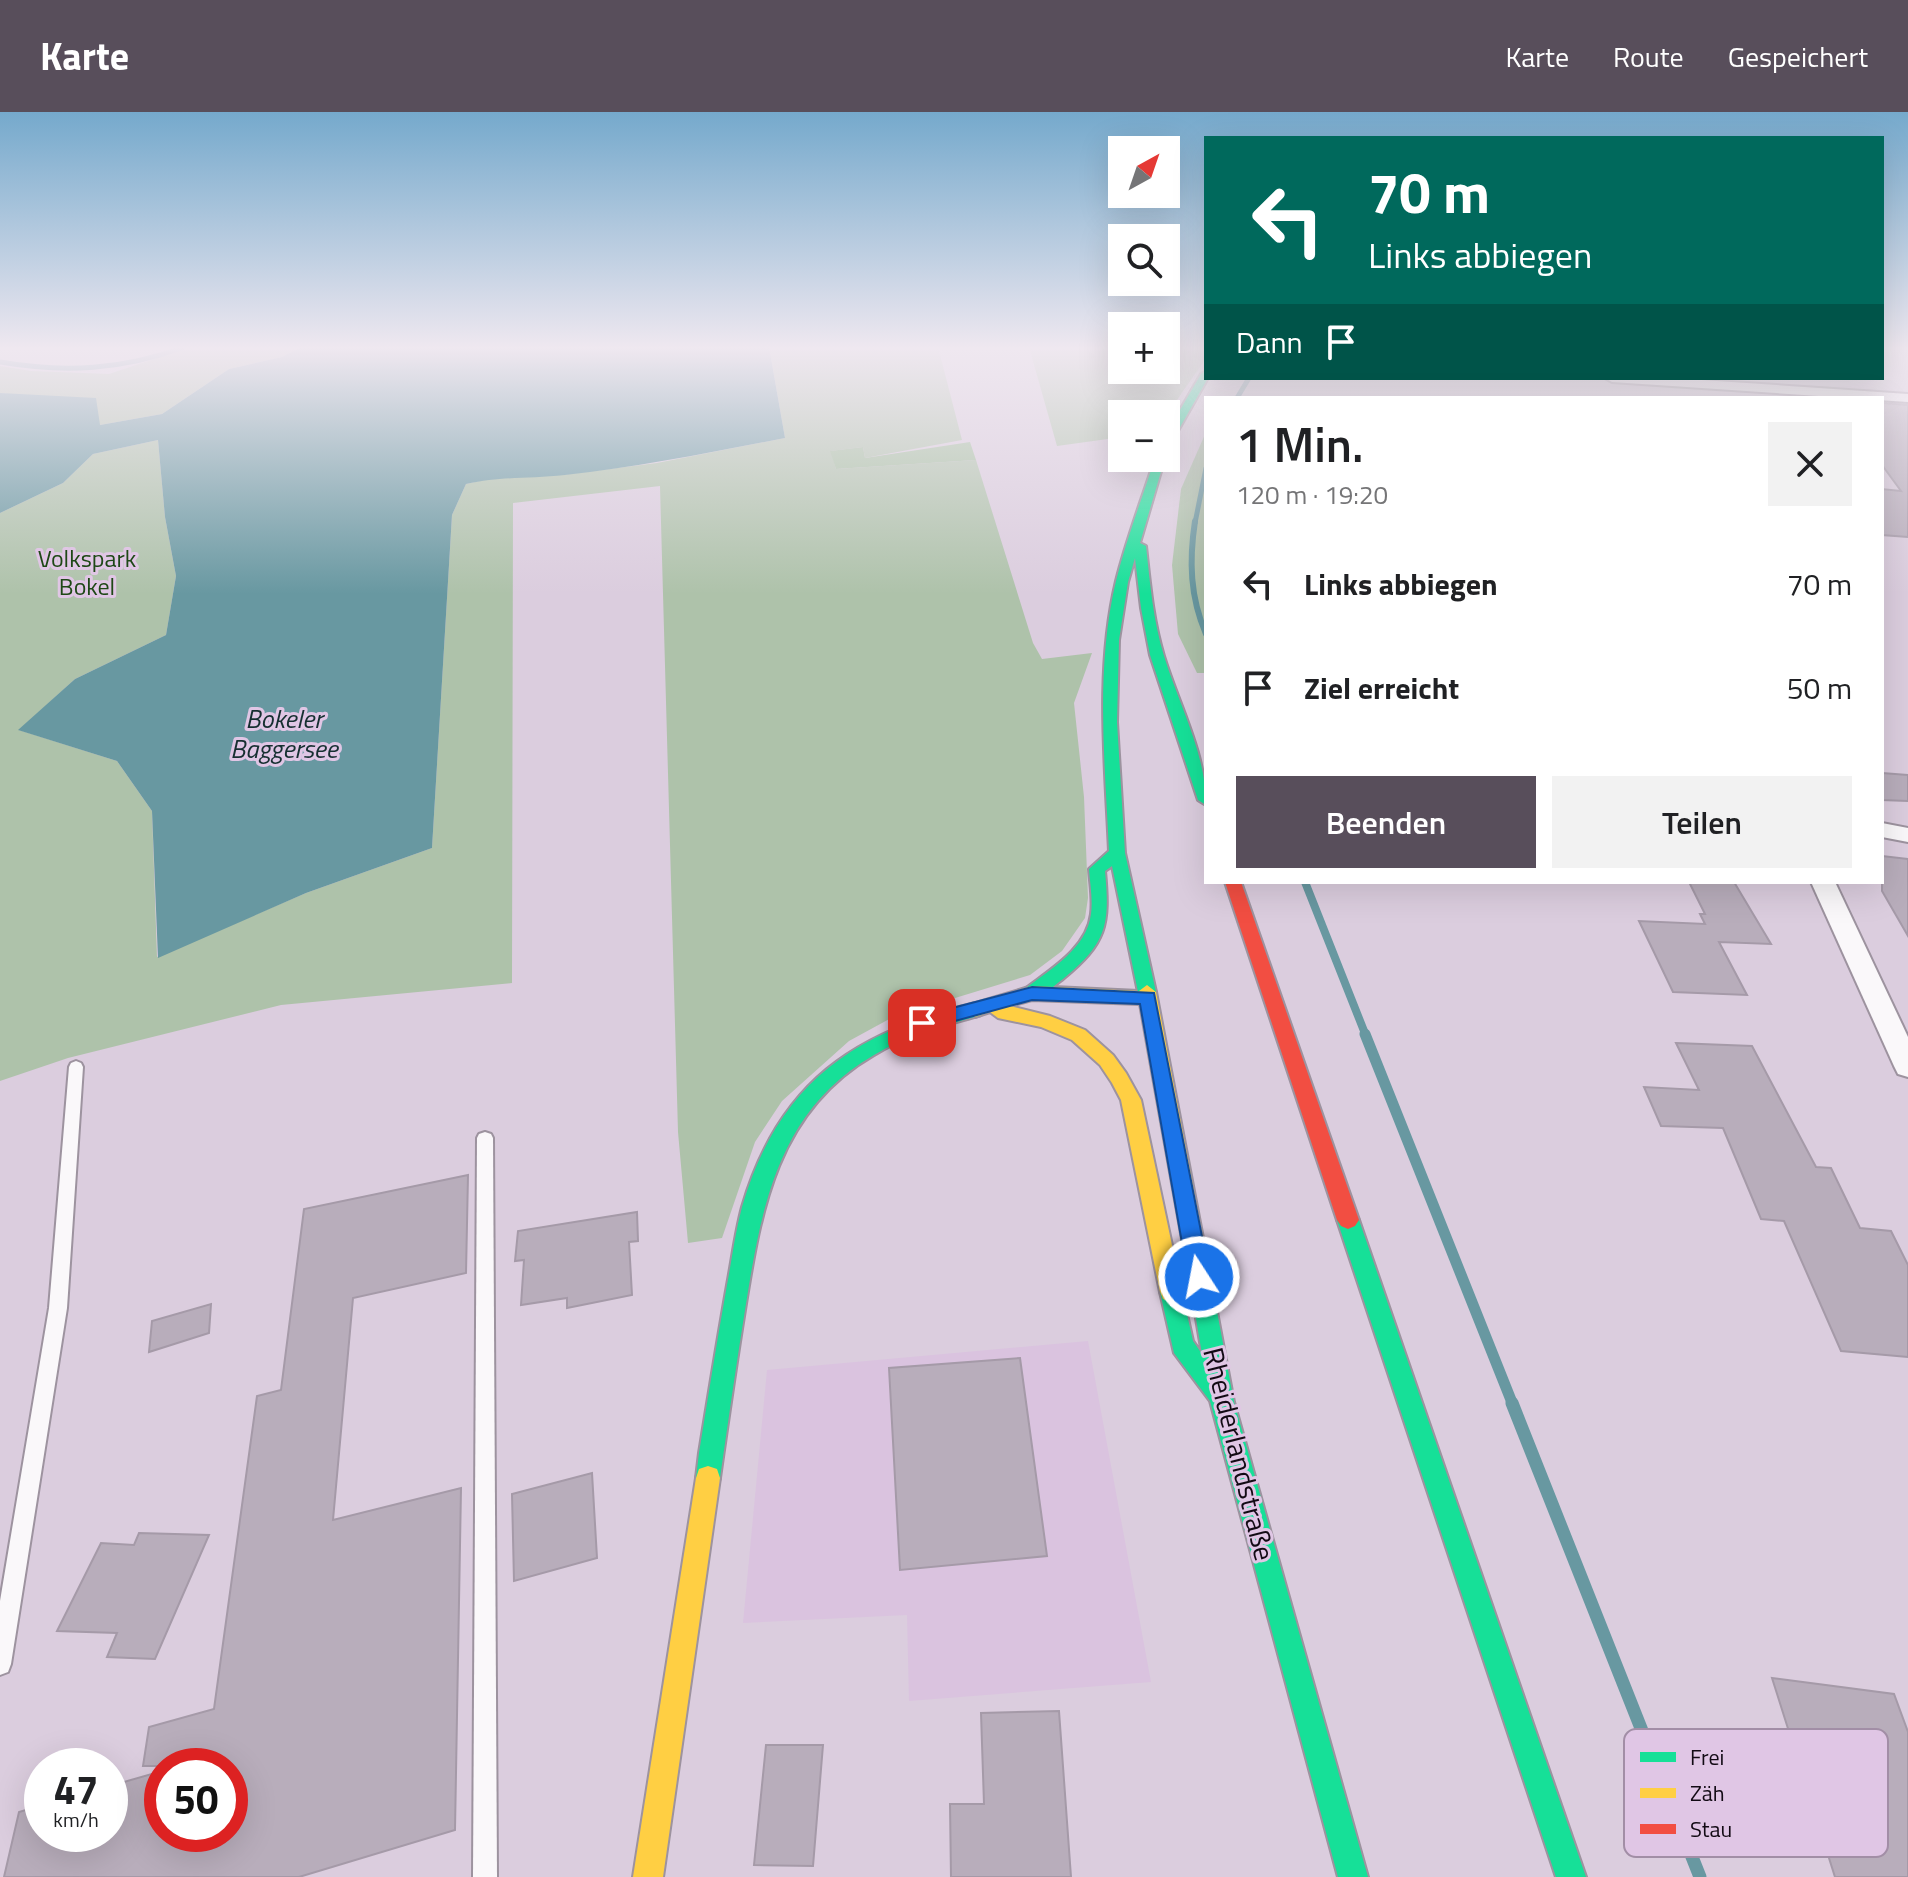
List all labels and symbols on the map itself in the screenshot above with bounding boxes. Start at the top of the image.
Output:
north arrow [1108,136,1180,208]
park label: Volkspark Bokel [38,540,137,604]
water label: Bokeler Baggersee [230,699,340,768]
pin [888,989,956,1057]
position arrow [1157,1235,1241,1319]
street label: Rheiderlandstraße [1192,1343,1287,1565]
legend [1624,1729,1888,1857]
text: Frei [1690,1740,1724,1774]
speed limit sign: 50 [144,1748,248,1852]
text: Zäh [1690,1776,1725,1810]
text: Stau [1690,1812,1732,1846]

